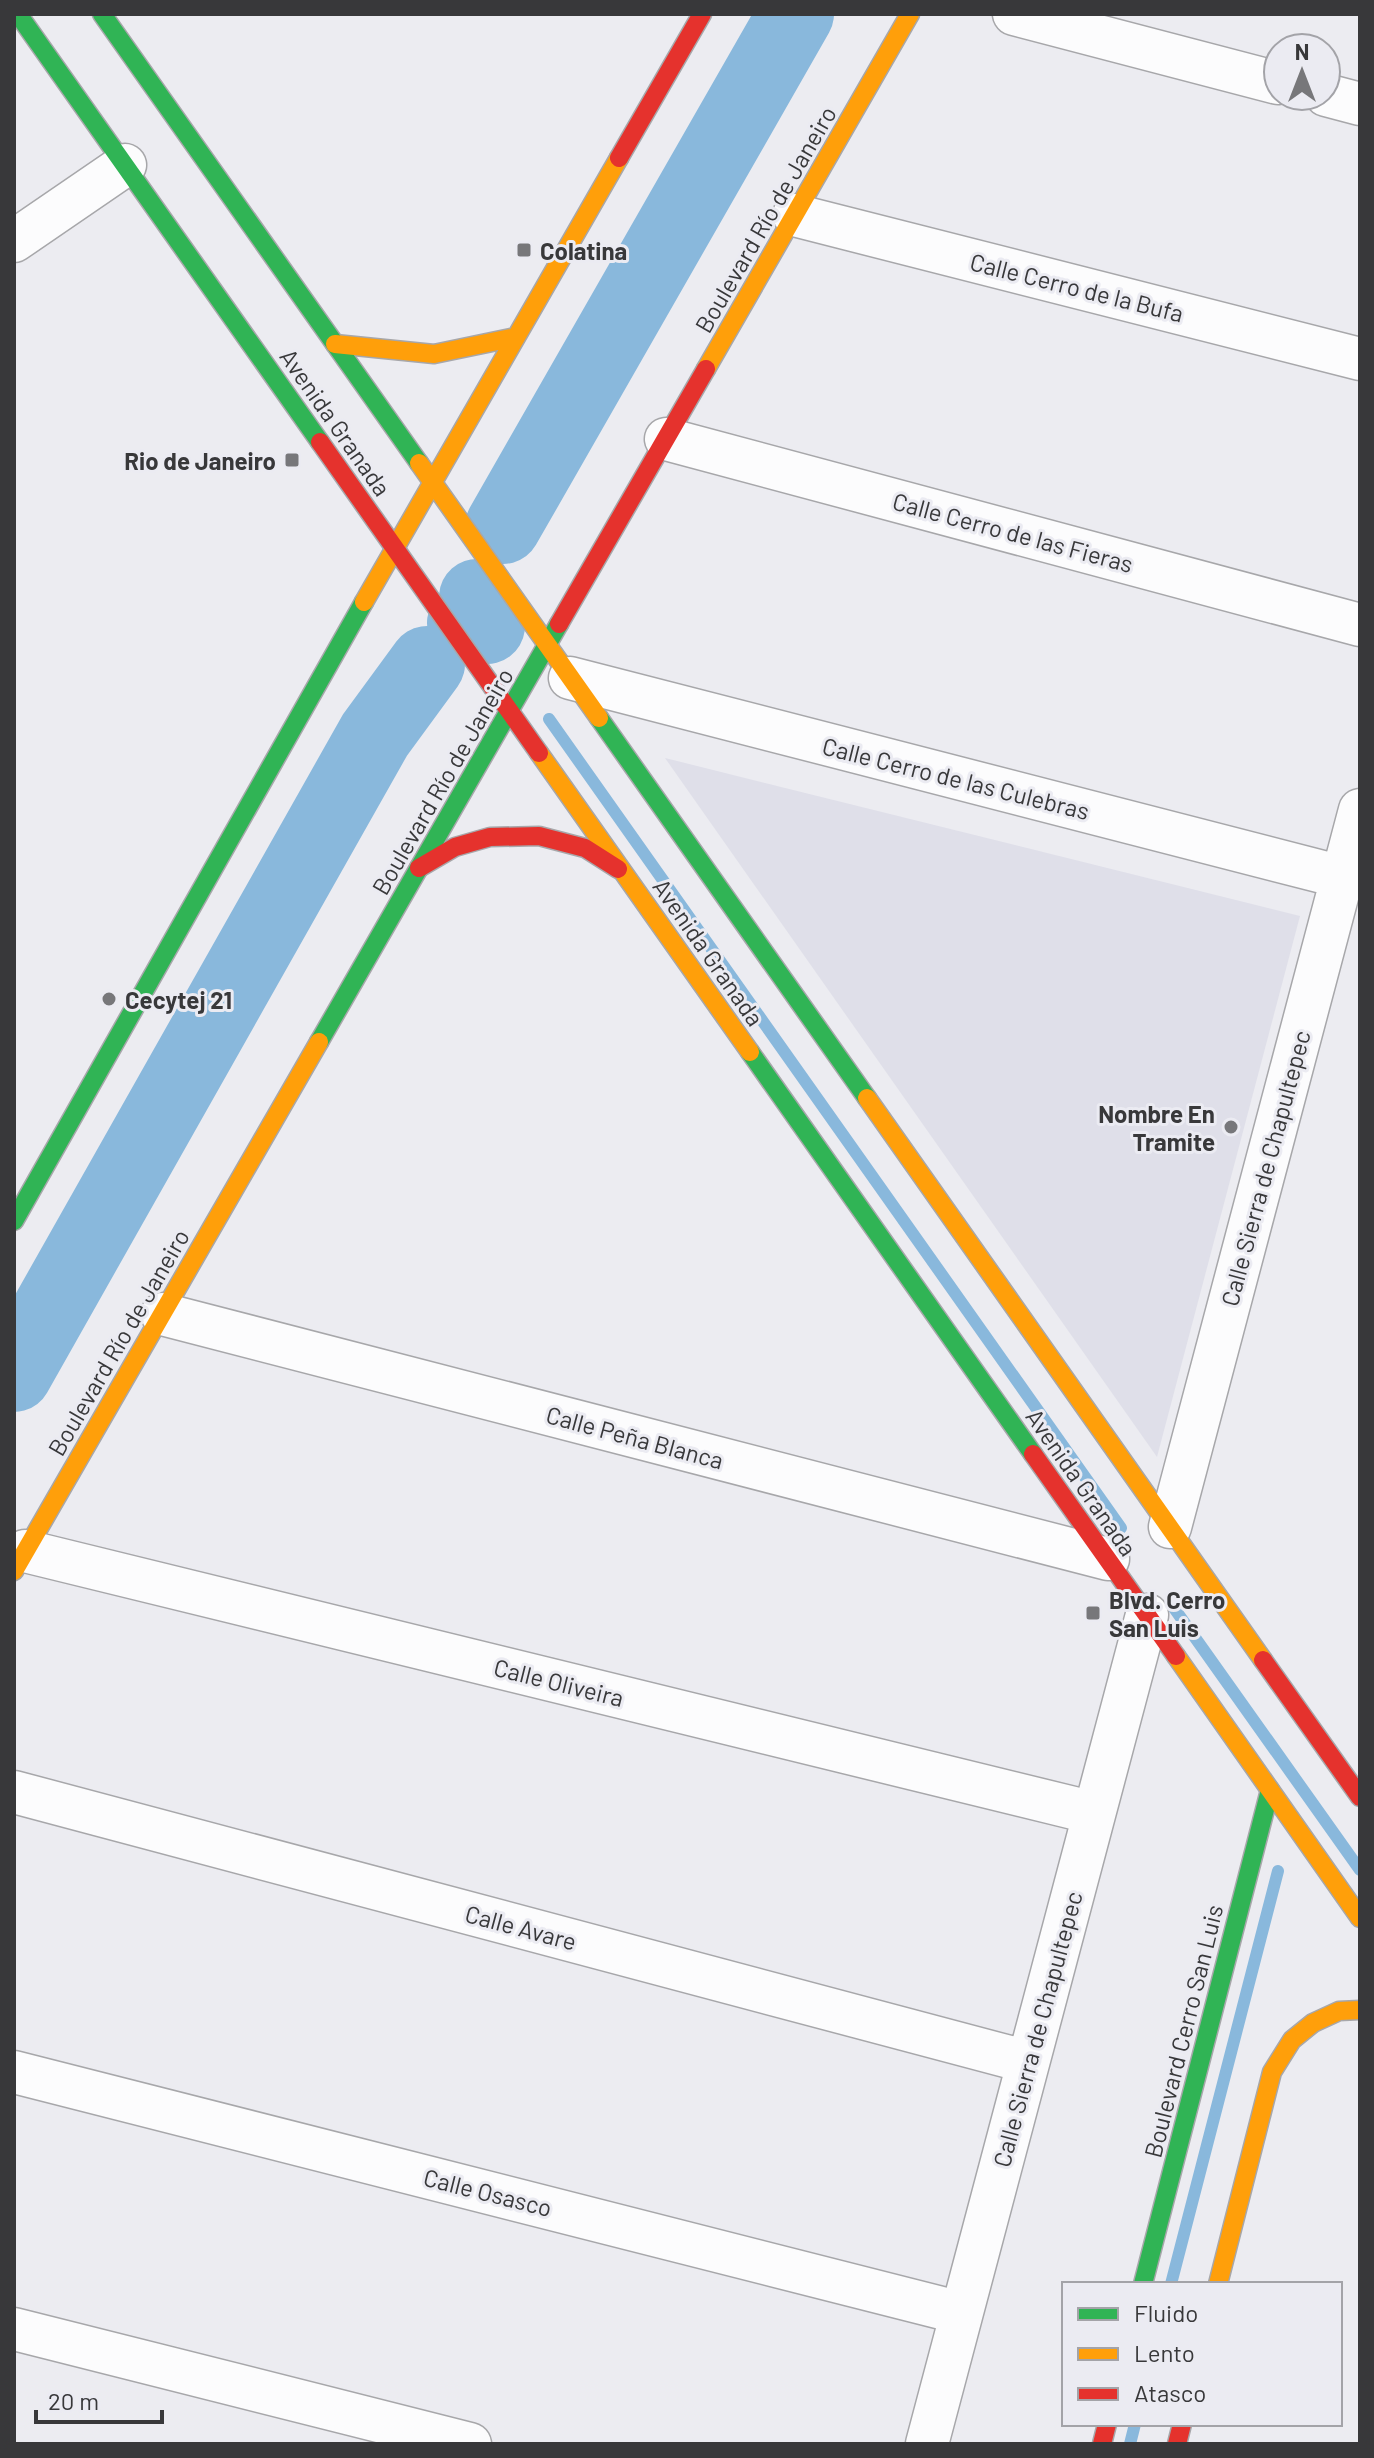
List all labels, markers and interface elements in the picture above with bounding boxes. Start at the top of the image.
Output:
north arrow [1262,32,1342,112]
text: N [1295,38,1309,64]
street label: Boulevard Río de Janeiro [688,101,842,337]
place label: Colatina [540,236,627,265]
marker: Colatina [515,241,533,259]
street label: Calle Cerro de la Bufa [967,246,1187,328]
street label: Avenida Granada [274,343,398,501]
place label: Rio de Janeiro [124,446,276,475]
marker: Rio de Janeiro [283,451,301,469]
street label: Calle Cerro de las Fieras [890,486,1136,578]
street label: Boulevard Río de Janeiro [365,663,519,899]
street label: Calle Cerro de las Culebras [820,731,1092,825]
street label: Avenida Granada [647,873,771,1031]
place label: Cecytej 21 [125,985,232,1014]
marker: Cecytej 21 [100,990,118,1008]
street label: Calle Sierra de Chapultepec [1214,1027,1316,1309]
place label: Nombre En Tramite [1098,1099,1215,1156]
marker: Nombre En Tramite [1222,1118,1240,1136]
street label: Boulevard Río de Janeiro [41,1224,195,1460]
street label: Calle Peña Blanca [543,1399,727,1475]
street label: Avenida Granada [1020,1403,1144,1561]
place label: Blvd. Cerro San Luis [1109,1585,1225,1642]
marker: Blvd. Cerro San Luis [1084,1604,1102,1622]
street label: Calle Oliveira [491,1652,627,1712]
street label: Calle Sierra de Chapultepec [986,1888,1088,2170]
street label: Calle Avare [462,1898,580,1956]
street label: Boulevard Cerro San Luis [1138,1902,1228,2160]
street label: Calle Osasco [421,2162,555,2222]
legend [1062,2282,1342,2426]
text: Fluido [1134,2298,1198,2327]
text: Lento [1134,2338,1195,2367]
scale bar [36,2374,162,2424]
text: Atasco [1134,2378,1206,2407]
text: 20 m [48,2386,99,2415]

